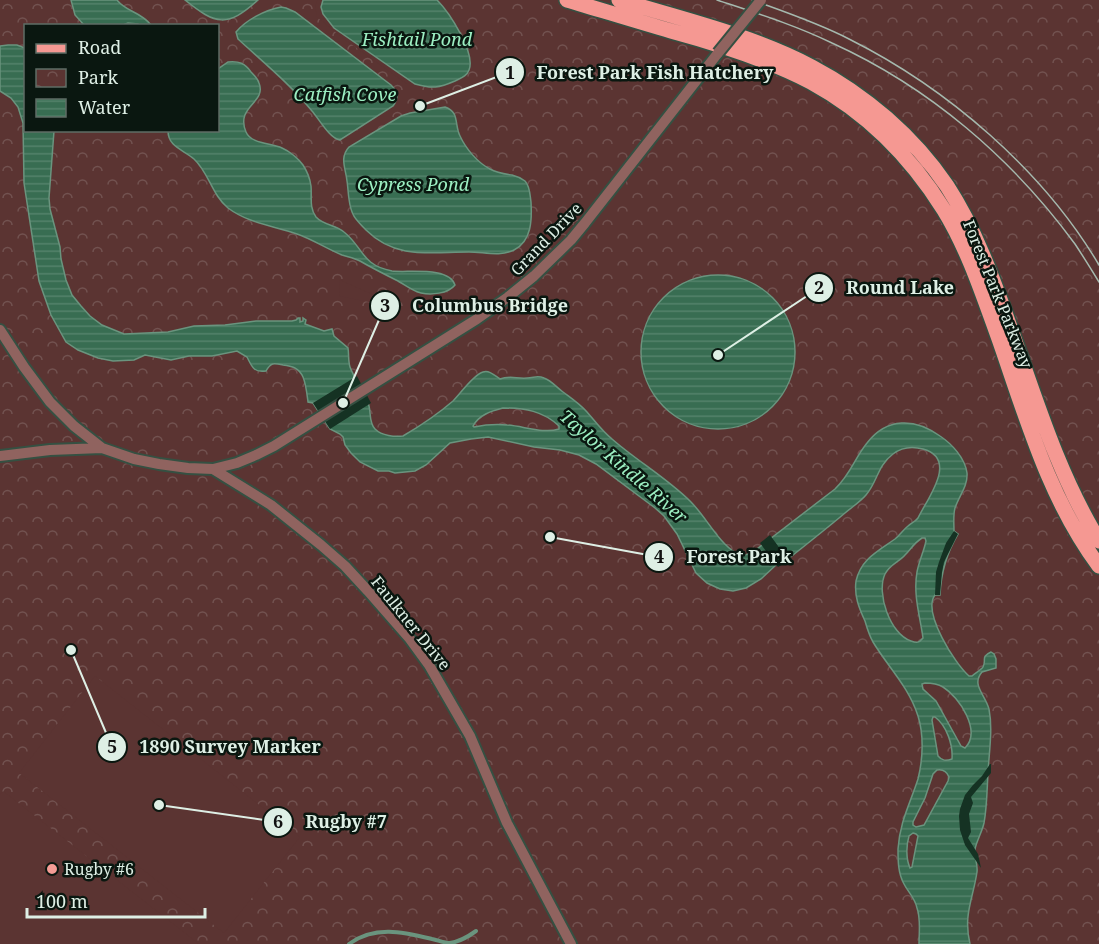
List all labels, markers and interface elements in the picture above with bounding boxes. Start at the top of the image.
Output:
legend [24,24,219,132]
water label: Fishtail Pond [361,27,473,51]
text: Road [78,35,121,59]
callout: Forest Park Fish Hatchery [495,54,786,90]
text: 1 [505,60,515,84]
text: Forest Park Fish Hatchery [536,60,774,84]
text: Park [78,65,118,89]
water label: Catfish Cove [293,82,397,106]
text: Water [78,95,131,119]
water label: Cypress Pond [357,172,470,196]
street label: Grand Drive [505,198,587,280]
street label: Forest Park Parkway [958,217,1038,372]
callout: Round Lake [804,270,966,306]
text: 2 [814,275,824,299]
text: Round Lake [846,275,954,299]
callout: Columbus Bridge [370,288,580,324]
text: 3 [380,293,390,317]
text: Columbus Bridge [412,293,568,317]
water label: Taylor Kindle River [555,404,693,528]
callout: Forest Park [644,539,803,575]
text: 4 [654,544,664,568]
text: Forest Park [686,544,792,568]
street label: Faulkner Drive [366,571,456,675]
callout: 1890 Survey Marker [97,729,333,765]
text: 5 [107,734,117,758]
text: 1890 Survey Marker [139,734,321,758]
callout: Rugby #7 [263,804,399,840]
text: 6 [273,809,283,833]
text: Rugby #7 [305,809,387,833]
place label: Rugby #6 [64,858,134,880]
marker: Rugby #6 [45,862,59,876]
scale bar [27,881,206,919]
text: 100 m [36,889,88,913]

